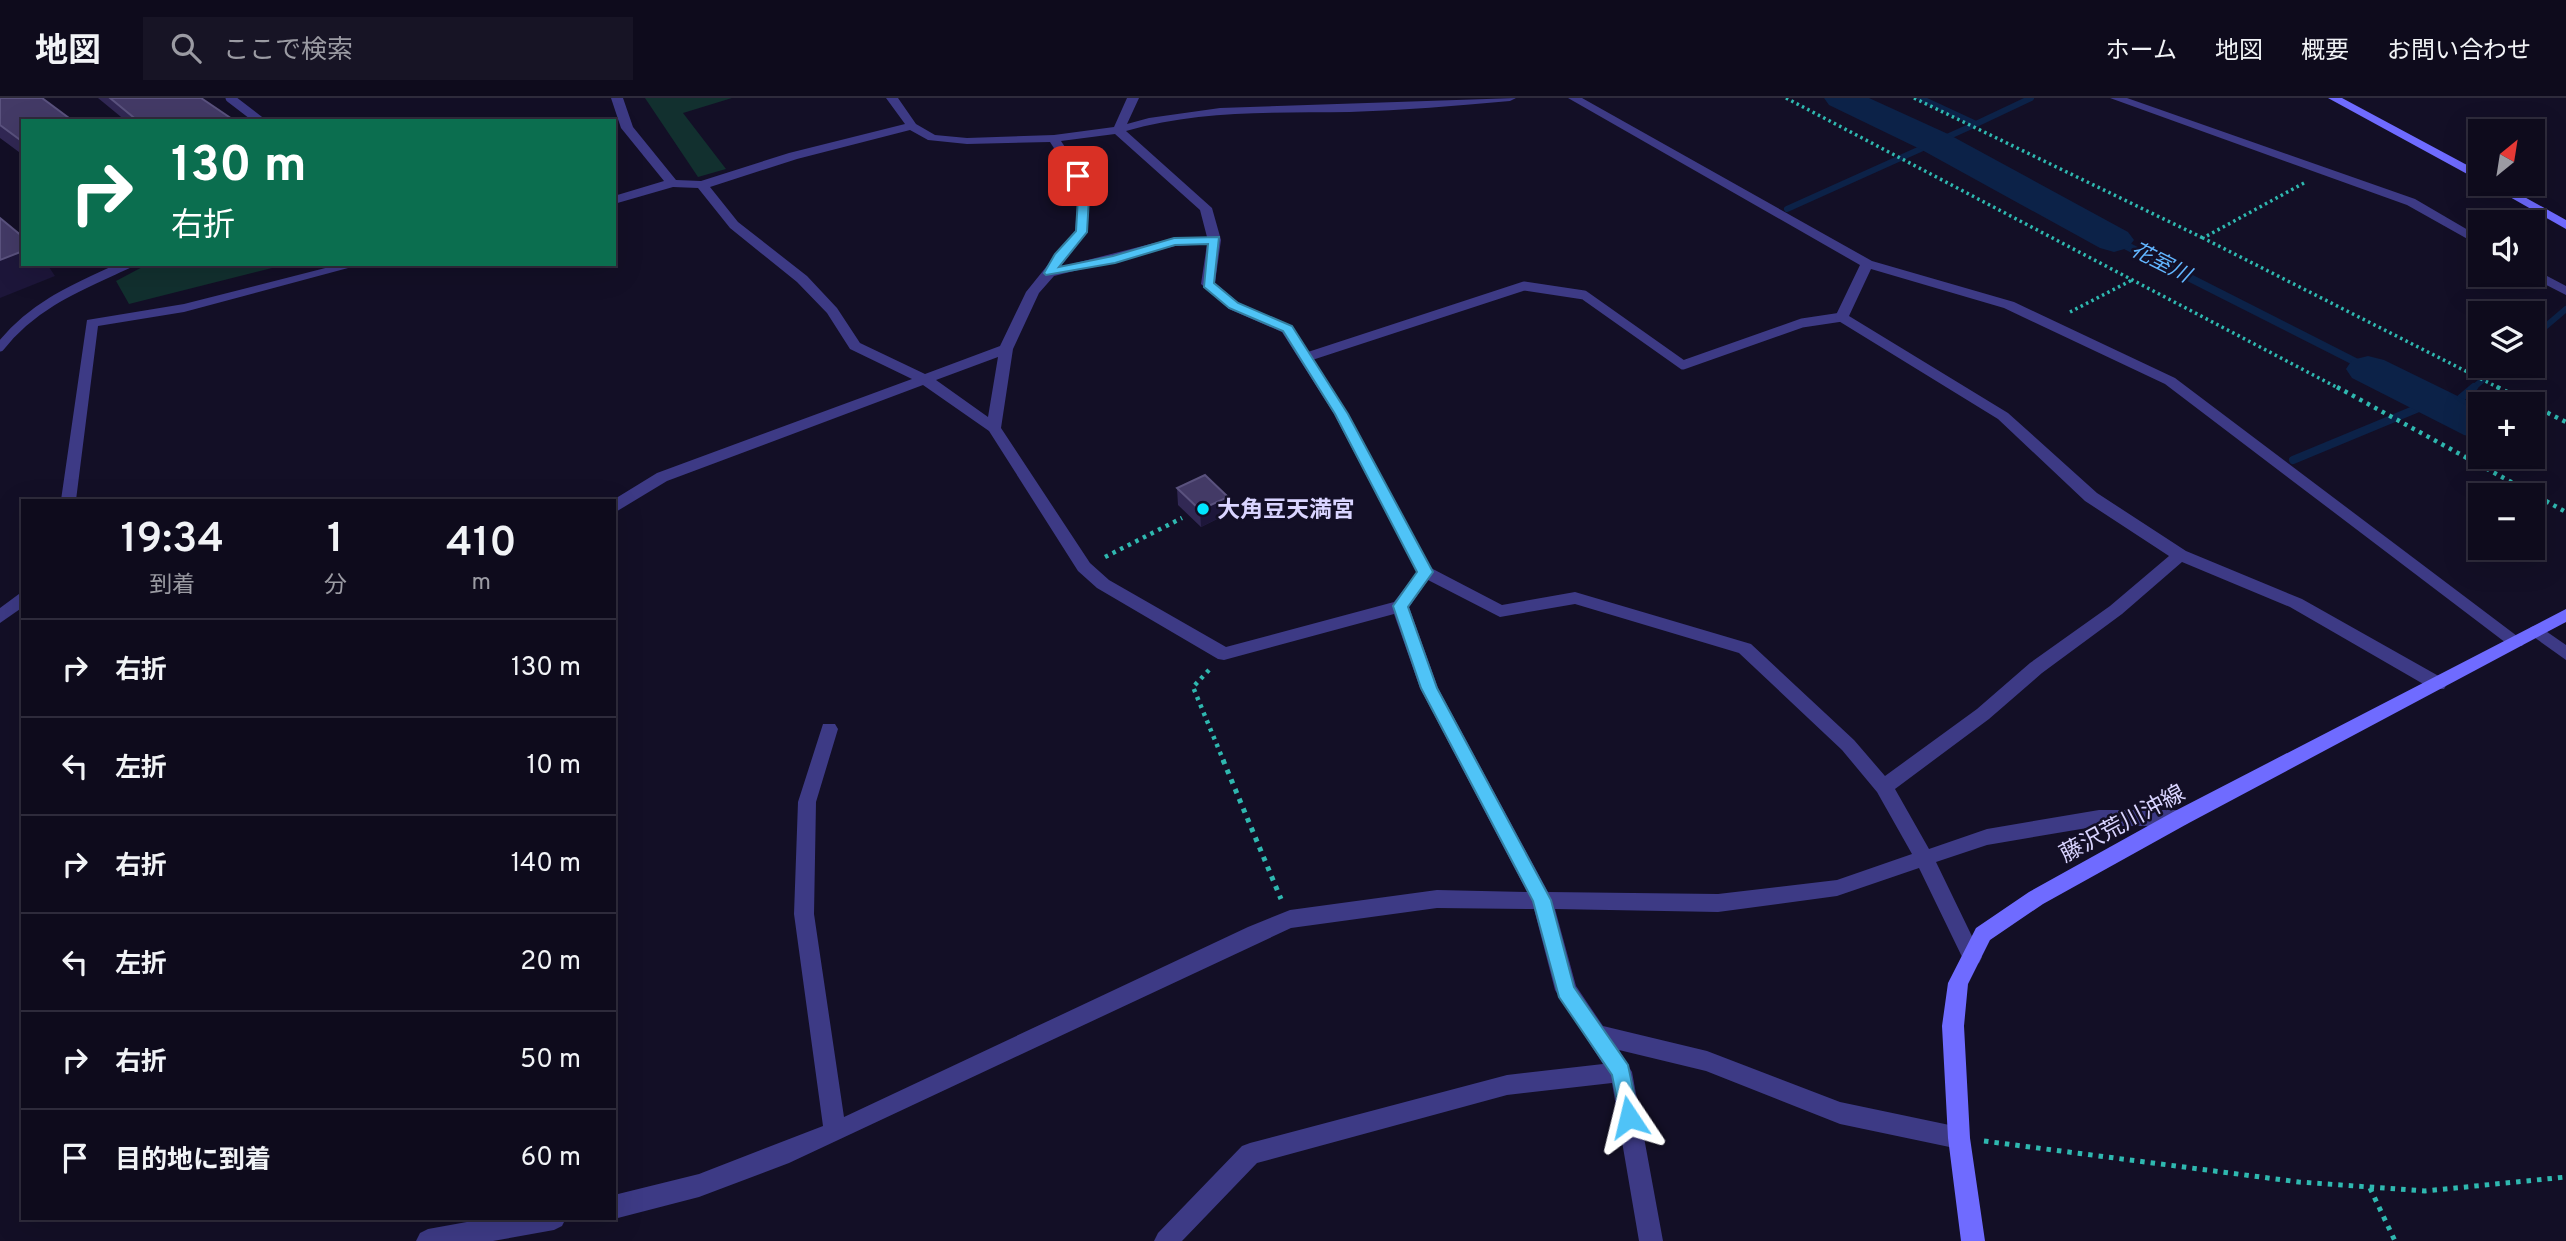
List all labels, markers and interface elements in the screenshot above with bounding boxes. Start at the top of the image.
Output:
search box [143,17,633,80]
icon: search [167,29,205,67]
text: 地図 [35,32,101,74]
text: ここで検索 [223,35,353,68]
text: ホーム [2106,37,2177,67]
text: 地図 [2215,37,2263,67]
text: 概要 [2301,37,2349,67]
text: お問い合わせ [2387,37,2531,67]
north arrow [2468,119,2544,196]
map controls [2468,119,2545,560]
text: 130 m [171,137,307,199]
pin [1048,146,1108,206]
icon: right [56,147,147,238]
icon: arrive [1059,157,1097,195]
text: 右折 [171,207,235,247]
button: sound [2468,210,2545,287]
water label: 花室川 [2126,237,2196,291]
button: layers [2468,301,2545,378]
button: + [2468,392,2545,469]
button: − [2468,483,2545,560]
place label: 大角豆天満宮 [1217,497,1355,526]
marker: 大角豆天満宮 [1195,501,1211,517]
text: 19:34 [120,514,224,567]
text: 1 [327,514,343,567]
text: 410 [446,518,517,571]
text: m [472,569,491,598]
text: 到着 [149,572,195,601]
text: 分 [324,572,347,601]
icon: right [56,649,94,687]
text: 130 m [511,652,581,685]
text: 右折 [115,655,167,688]
icon: left [56,747,94,785]
text: 10 m [526,750,581,783]
text: 左折 [115,753,167,786]
street label: 藤沢荒川沖線 [2055,780,2191,870]
icon: right [56,845,94,883]
text: 140 m [511,848,581,881]
text: 右折 [115,851,167,884]
icon: left [56,943,94,981]
text: 20 m [520,946,581,979]
text: 左折 [115,949,167,982]
icon: right [56,1041,94,1079]
text: 50 m [520,1044,581,1077]
text: 右折 [115,1047,167,1080]
position arrow [1592,1080,1666,1154]
icon: arrive [56,1139,94,1177]
text: 60 m [521,1142,581,1175]
text: 目的地に到着 [115,1145,271,1178]

